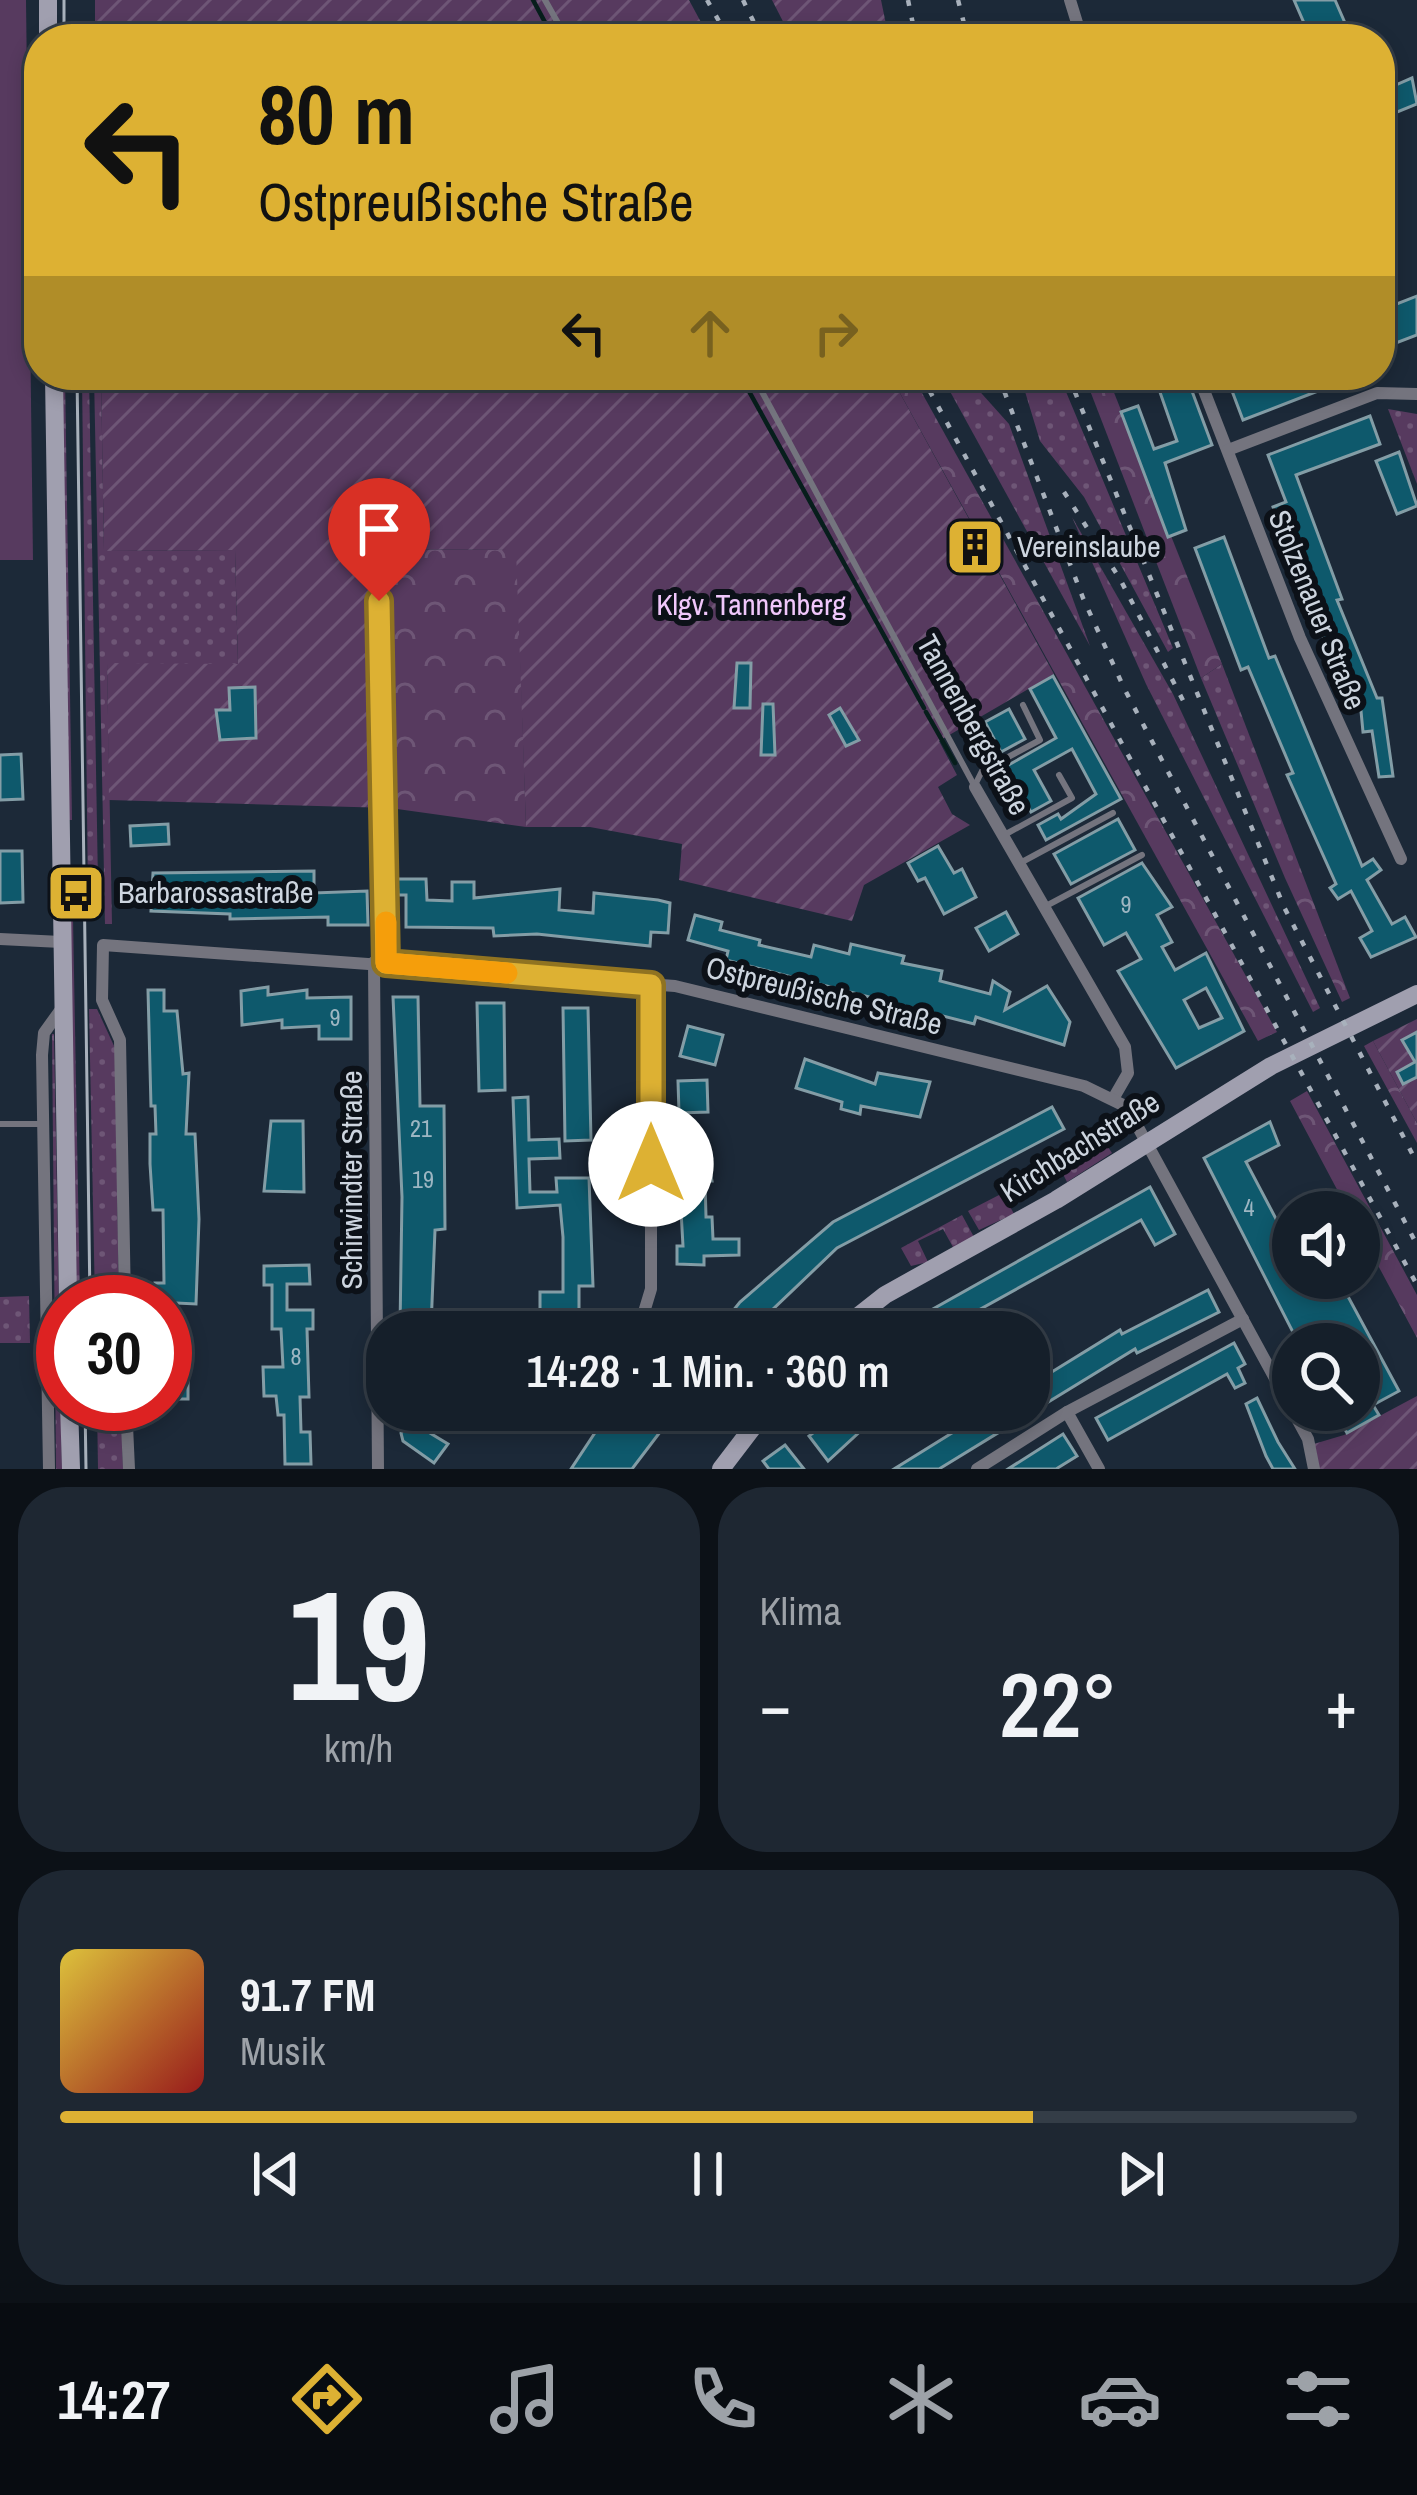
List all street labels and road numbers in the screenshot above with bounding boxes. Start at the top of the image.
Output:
street label: Stolzenauer Straße [1260,504,1376,715]
street label: Tannenbergstraße [908,627,1040,822]
street label: Ostpreußische Straße [702,946,946,1044]
street label: Schirwindter Straße [331,1071,371,1289]
street label: Kirchbachstraße [992,1081,1167,1211]

